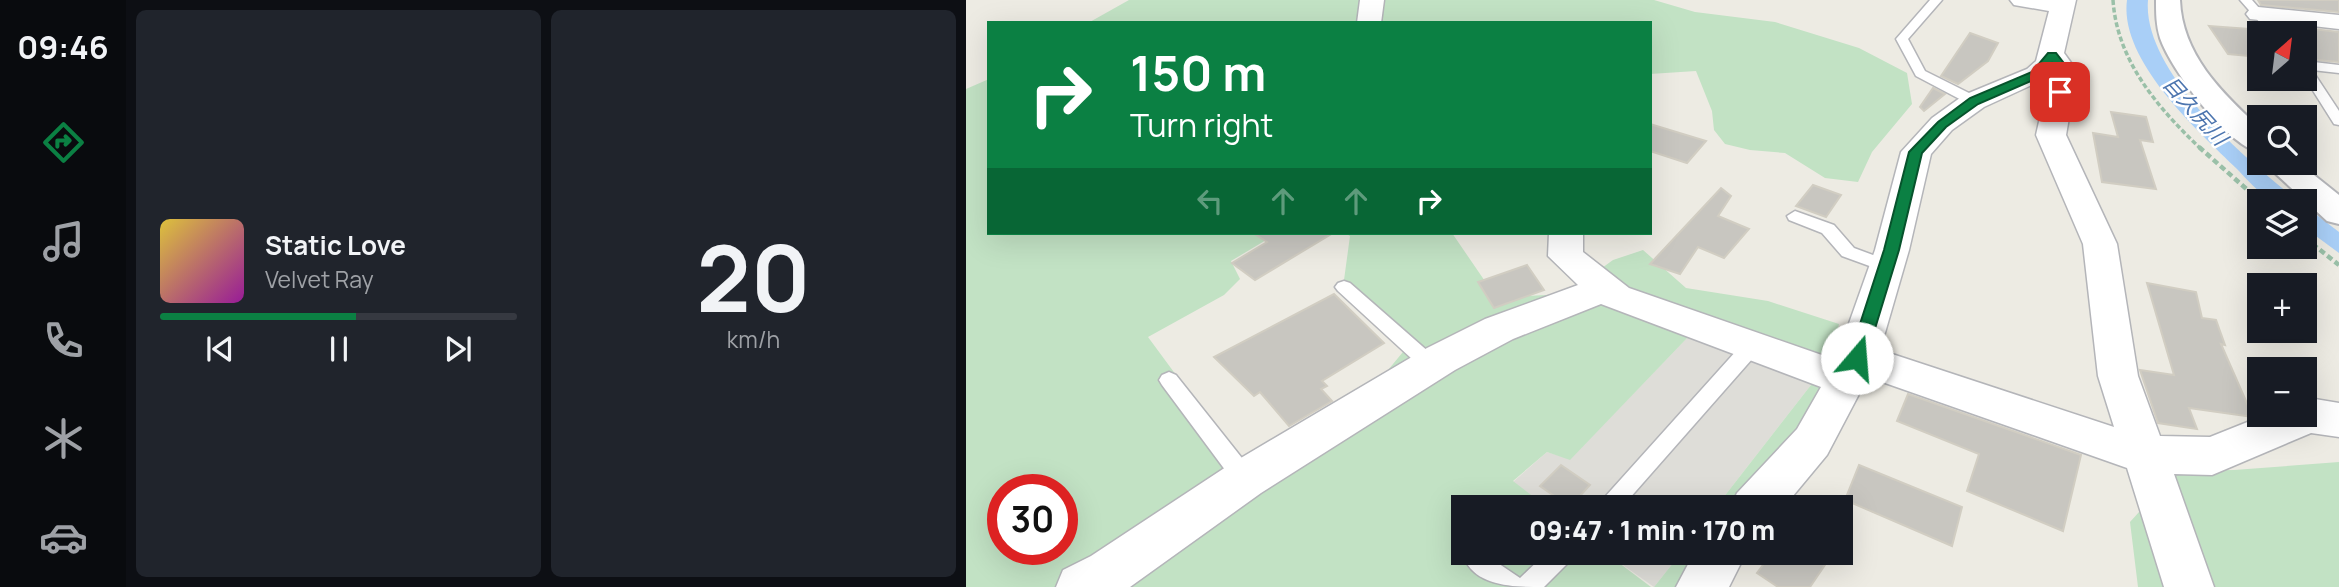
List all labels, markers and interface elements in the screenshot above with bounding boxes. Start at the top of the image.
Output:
north arrow [2247,21,2317,91]
map controls [2247,21,2317,427]
text: 09:46 [17,25,109,69]
text: 150 m [1130,39,1266,106]
icon: right [1015,49,1106,140]
pin [2030,62,2090,122]
water label: 目久尻川 [2157,70,2236,152]
icon: arrive [2041,73,2079,111]
text: Turn right [1130,103,1273,147]
button: search [2247,105,2317,175]
icon: directions [39,118,88,167]
icon: left [1191,182,1229,220]
icon: ahead [1264,182,1302,220]
icon: ahead [1337,182,1375,220]
icon: right [1410,182,1448,220]
button: layers [2247,189,2317,259]
text: 20 [696,215,811,339]
icon: music [39,217,88,266]
text: Static Love [265,227,406,263]
text: Velvet Ray [265,263,374,295]
button: + [2247,273,2317,343]
icon: phone [39,316,88,365]
position arrow [1820,321,1894,395]
text: km/h [727,323,780,355]
icon: previous [201,330,239,368]
icon: pause [320,330,358,368]
icon: next [439,330,477,368]
button: − [2247,357,2317,427]
icon: climate [39,414,88,463]
speed limit sign: 30 [987,474,1078,565]
text: 09:47 · 1 min · 170 m [1529,512,1775,548]
icon: car [39,513,88,562]

